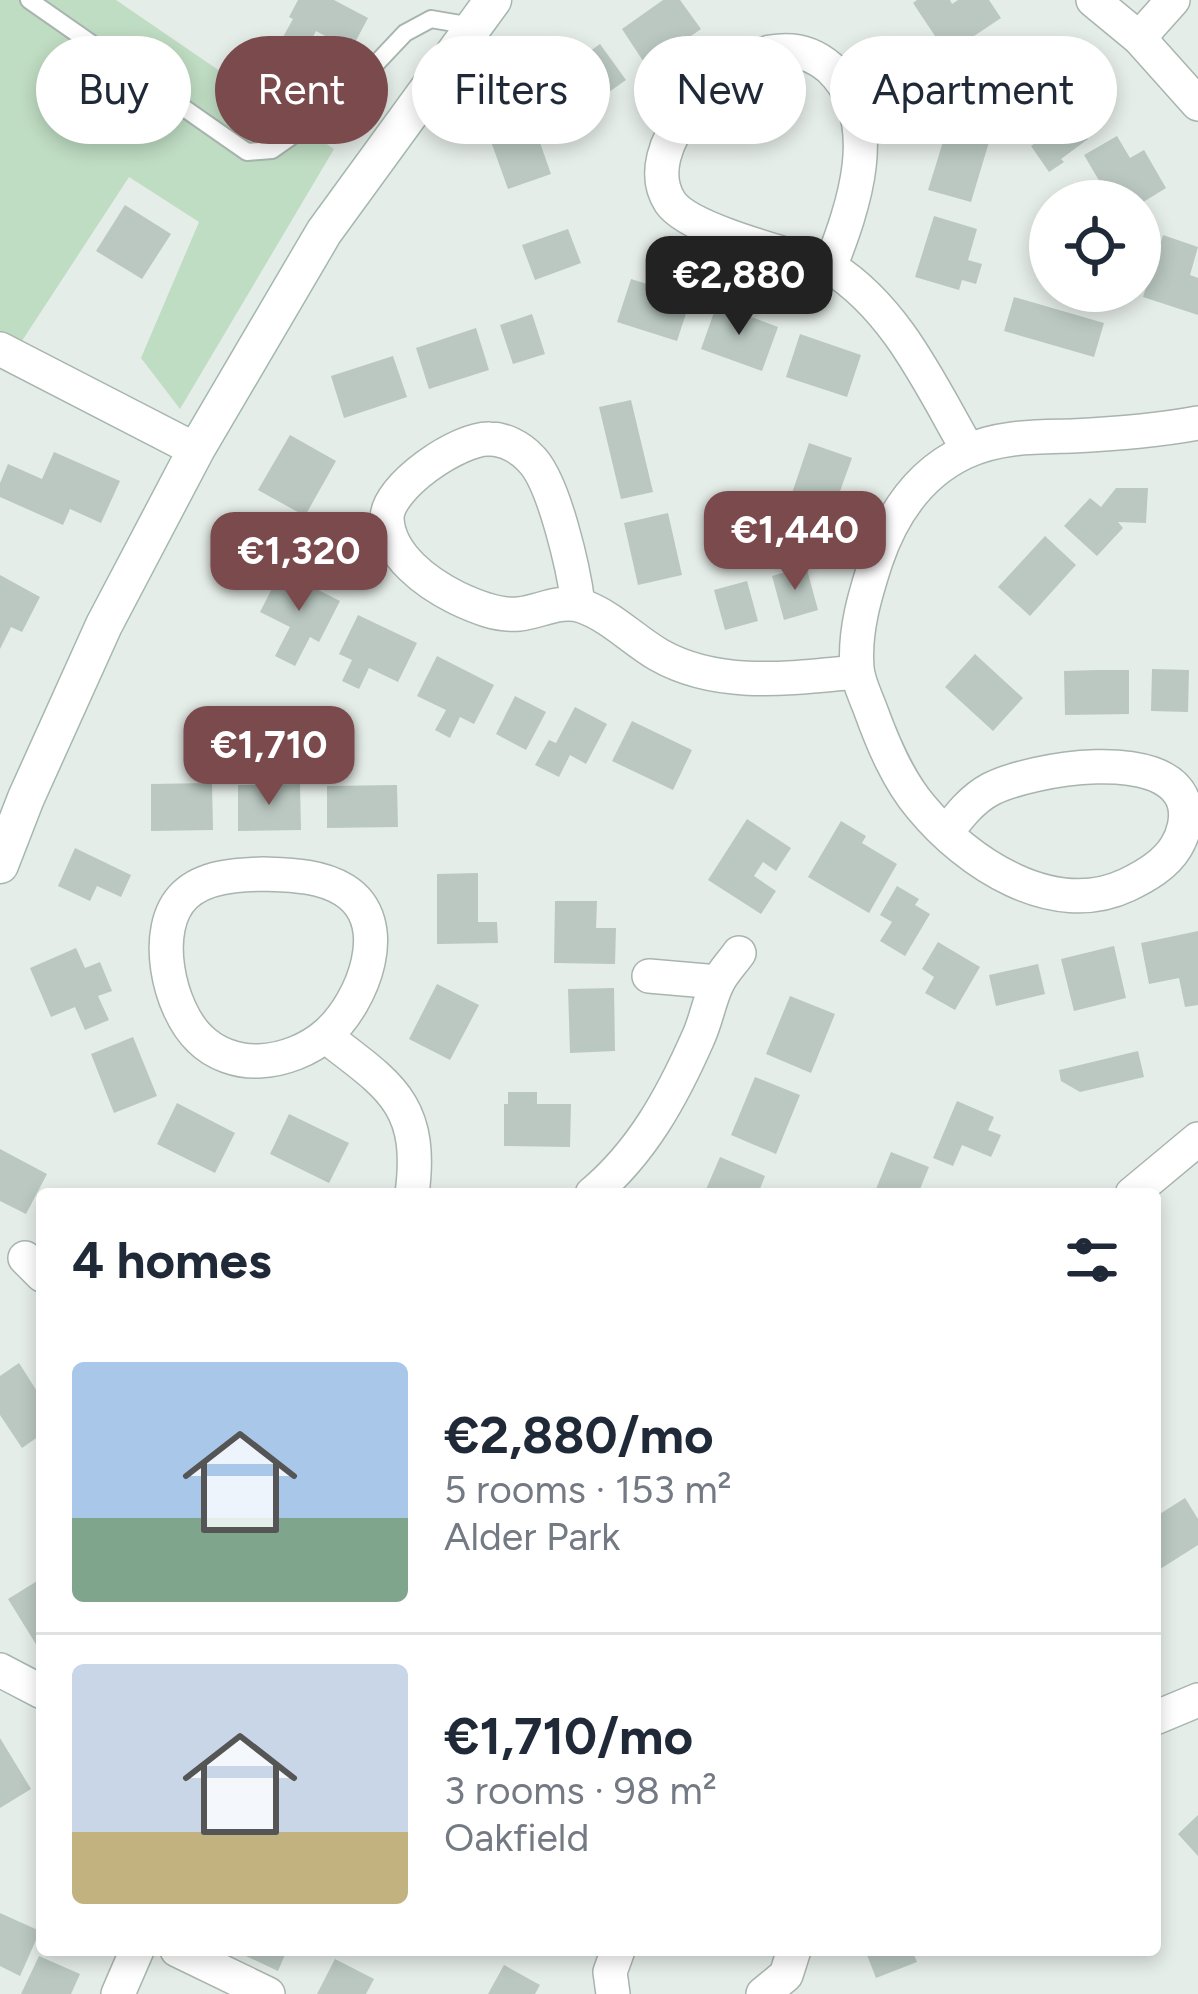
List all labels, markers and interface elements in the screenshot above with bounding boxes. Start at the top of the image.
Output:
chip: Buy [36,36,191,144]
chip: Rent [215,36,388,144]
chip: Filters [412,36,610,144]
chip: New [634,36,806,144]
chip: Apartment [830,36,1117,144]
map controls [1029,180,1161,312]
button: locate [1029,180,1161,312]
pin: €2,880 [641,236,837,338]
text: €2,880 [673,251,805,298]
pin: €1,440 [697,491,893,593]
text: €1,440 [731,506,859,553]
pin: €1,320 [201,512,397,614]
text: €1,320 [237,527,361,574]
pin: €1,710 [171,706,367,808]
text: €1,710 [210,721,328,768]
icon: filters [1059,1227,1125,1293]
text: 4 homes [72,1230,272,1291]
text: €2,880/mo [444,1405,714,1466]
icon: home [168,1410,312,1554]
text: 5 rooms · 153 m² [444,1466,732,1513]
text: Alder Park [444,1513,620,1560]
text: €1,710/mo [444,1706,693,1767]
icon: home [168,1712,312,1856]
text: 3 rooms · 98 m² [444,1767,717,1814]
text: Oakfield [444,1814,589,1861]

